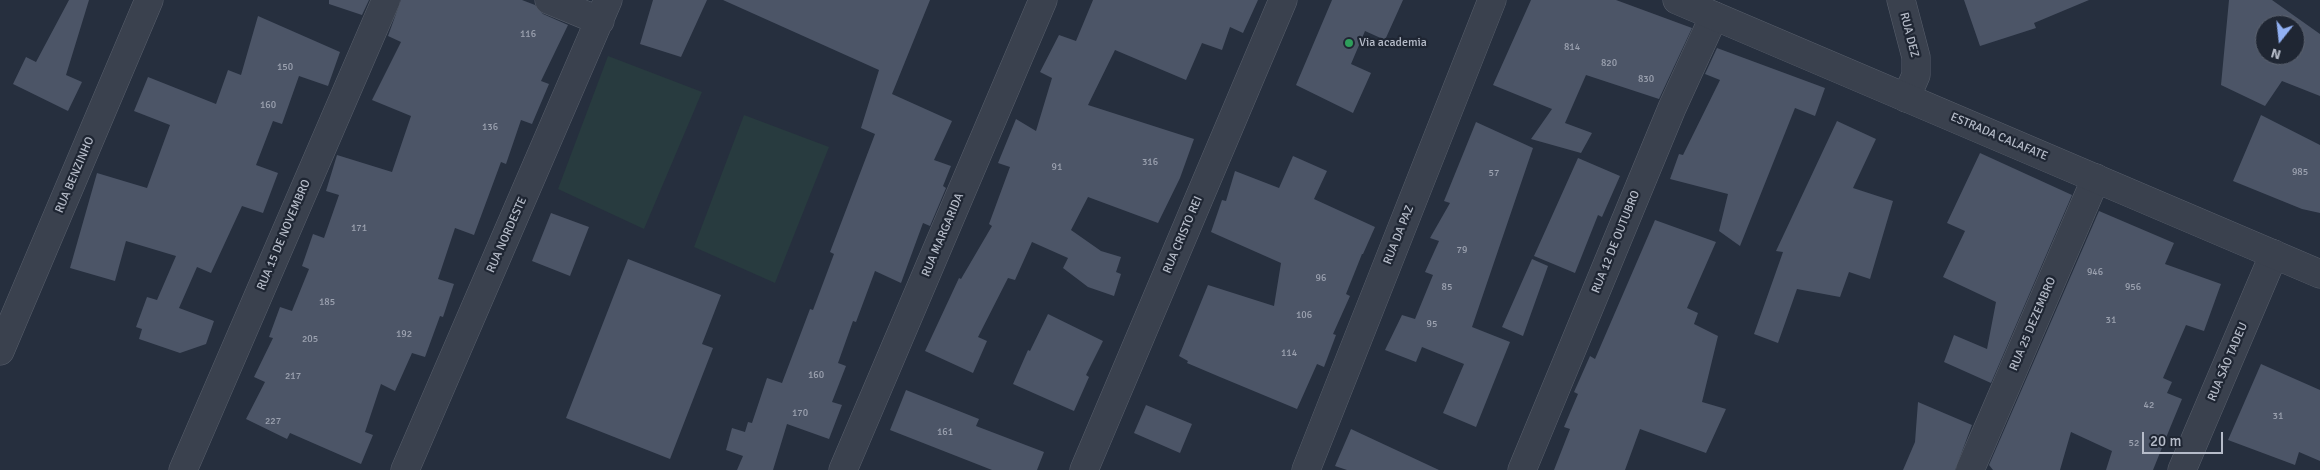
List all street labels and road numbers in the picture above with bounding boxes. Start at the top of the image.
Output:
street label: RUA DEZ [1896,11,1922,59]
street label: ESTRADA CALAFATE [1948,110,2050,164]
street label: RUA BENZINHO [52,135,98,215]
street label: RUA 15 DE NOVEMBRO [254,177,314,293]
street label: RUA 12 DE OUTUBRO [1589,188,1643,296]
street label: RUA MARGARIDA [919,191,967,279]
street label: RUA CRISTO REI [1160,194,1206,276]
street label: RUA NORDESTE [484,195,530,275]
street label: RUA DA PAZ [1381,203,1417,267]
street label: RUA 25 DEZEMBRO [2007,275,2059,373]
street label: RUA SÃO TADEU [2205,320,2251,404]

